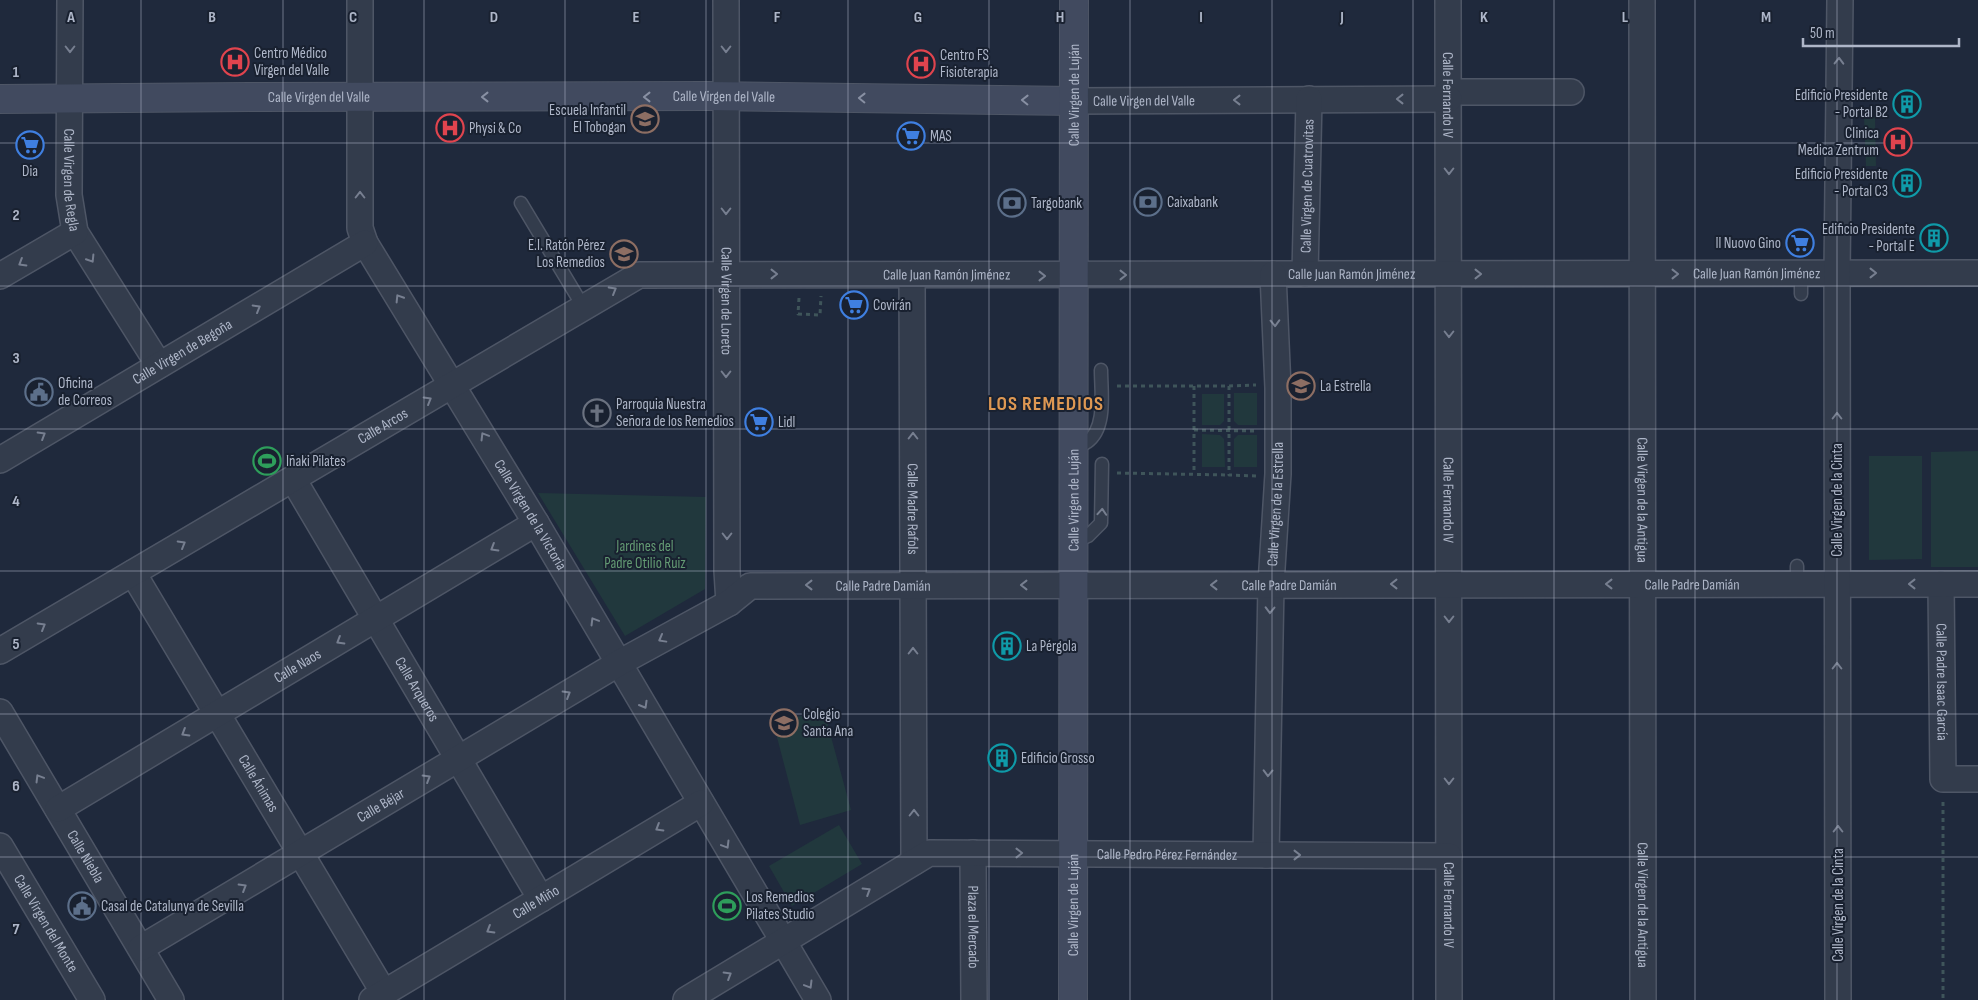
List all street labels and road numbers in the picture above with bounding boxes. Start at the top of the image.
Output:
street label: Calle Virgen de Luján [1065,44,1084,146]
street label: Calle Fernando IV [1438,52,1457,138]
street label: Calle Virgen del Valle [673,87,775,107]
street label: Calle Virgen del Valle [268,88,370,107]
street label: Calle Virgen del Valle [1093,91,1195,111]
street label: Calle Virgen de Cuatrovitas [1296,119,1319,253]
street label: Calle Virgen de Regla [59,128,84,233]
street label: Calle Virgen de Loreto [716,247,736,355]
street label: Calle Juan Ramón Jiménez [1693,264,1821,283]
street label: Calle Juan Ramón Jiménez [883,265,1011,285]
street label: Calle Juan Ramón Jiménez [1288,265,1416,284]
street label: Calle Virgen de Begoña [129,315,236,389]
street label: Calle Arcos [354,404,412,448]
street label: Calle Virgen de la Antigua [1632,437,1652,563]
street label: Calle Virgen de la Estrella [1263,442,1288,567]
street label: Calle Virgen de la Cinta [1828,443,1847,557]
street label: Calle Virgen de Luján [1064,449,1084,551]
street label: Calle Virgen de la Victoria [490,456,571,574]
street label: Calle Fernando IV [1438,457,1458,543]
street label: Calle Madre Rafols [903,463,922,555]
street label: Calle Padre Damián [1645,575,1740,595]
street label: Calle Padre Damián [1242,576,1337,595]
street label: Calle Padre Damián [836,577,931,596]
street label: Calle Padre Isaac García [1931,623,1952,741]
street label: Calle Naos [271,645,325,688]
street label: Calle Arqueros [390,654,443,725]
street label: Calle Ánimas [234,751,283,816]
street label: Calle Béjar [354,784,409,827]
street label: Calle Niebla [62,827,108,887]
street label: Calle Virgen de la Antigua [1633,842,1652,968]
street label: Calle Pedro Pérez Fernández [1097,845,1238,865]
street label: Calle Virgen de la Cinta [1829,848,1848,962]
street label: Calle Virgen de Luján [1064,854,1083,956]
street label: Calle Fernando IV [1439,862,1458,948]
street label: Calle Virgen del Monte [9,871,82,976]
street label: Calle Miño [509,881,563,924]
street label: Plaza el Mercado [963,886,983,968]

